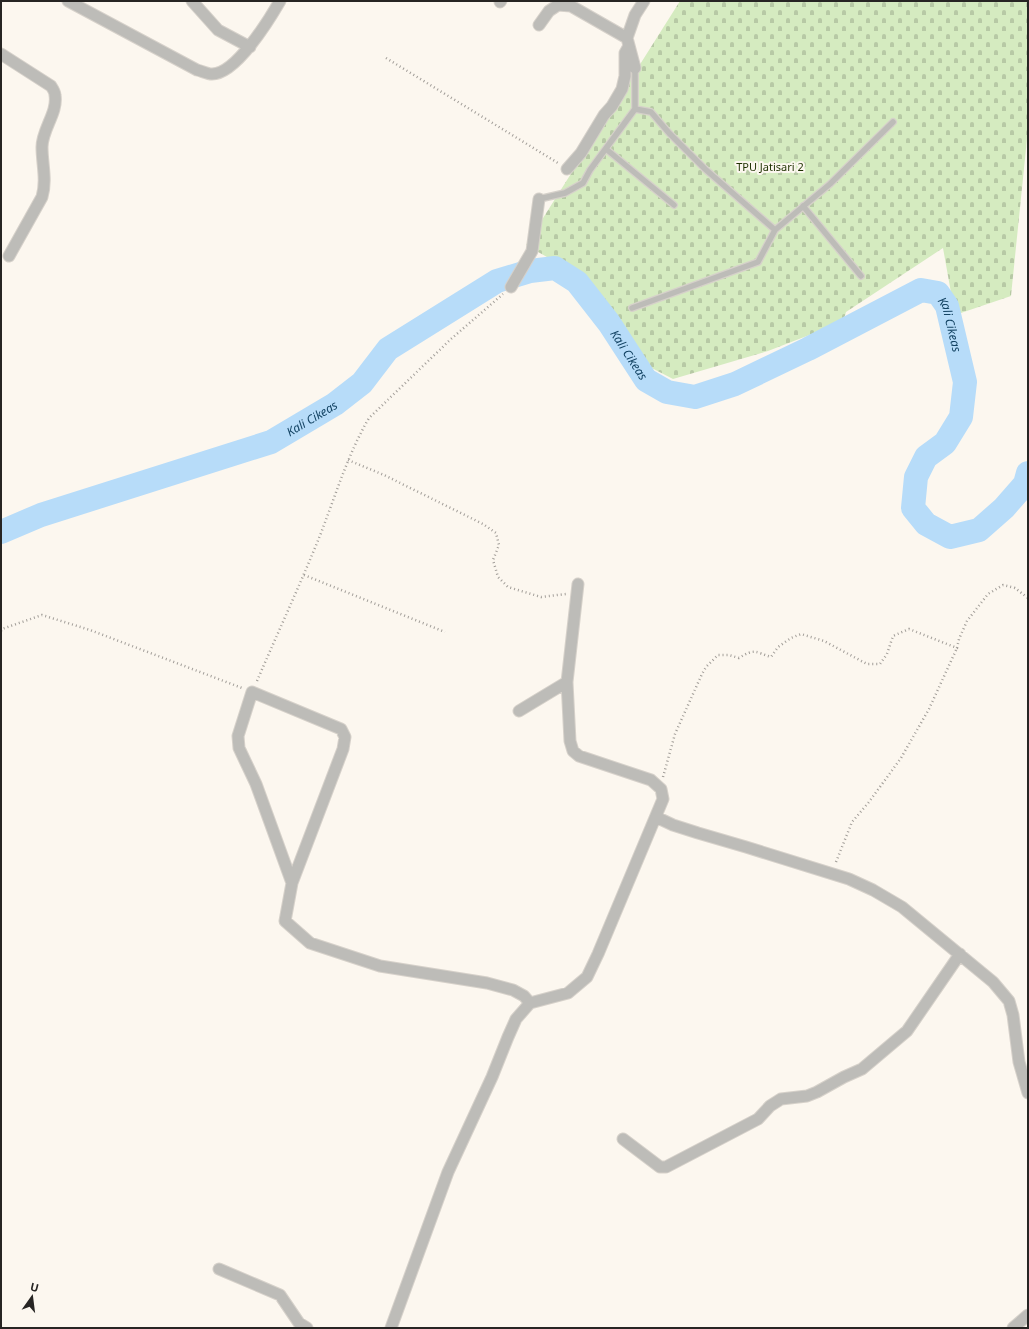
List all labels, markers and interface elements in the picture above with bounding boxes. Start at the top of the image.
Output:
park label: TPU Jatisari 2 [736,159,804,174]
water label: Kali Cikeas [934,293,966,354]
water label: Kali Cikeas [607,326,652,383]
water label: Kali Cikeas [283,396,340,440]
north arrow [12,1277,52,1317]
text: U [29,1279,40,1295]

